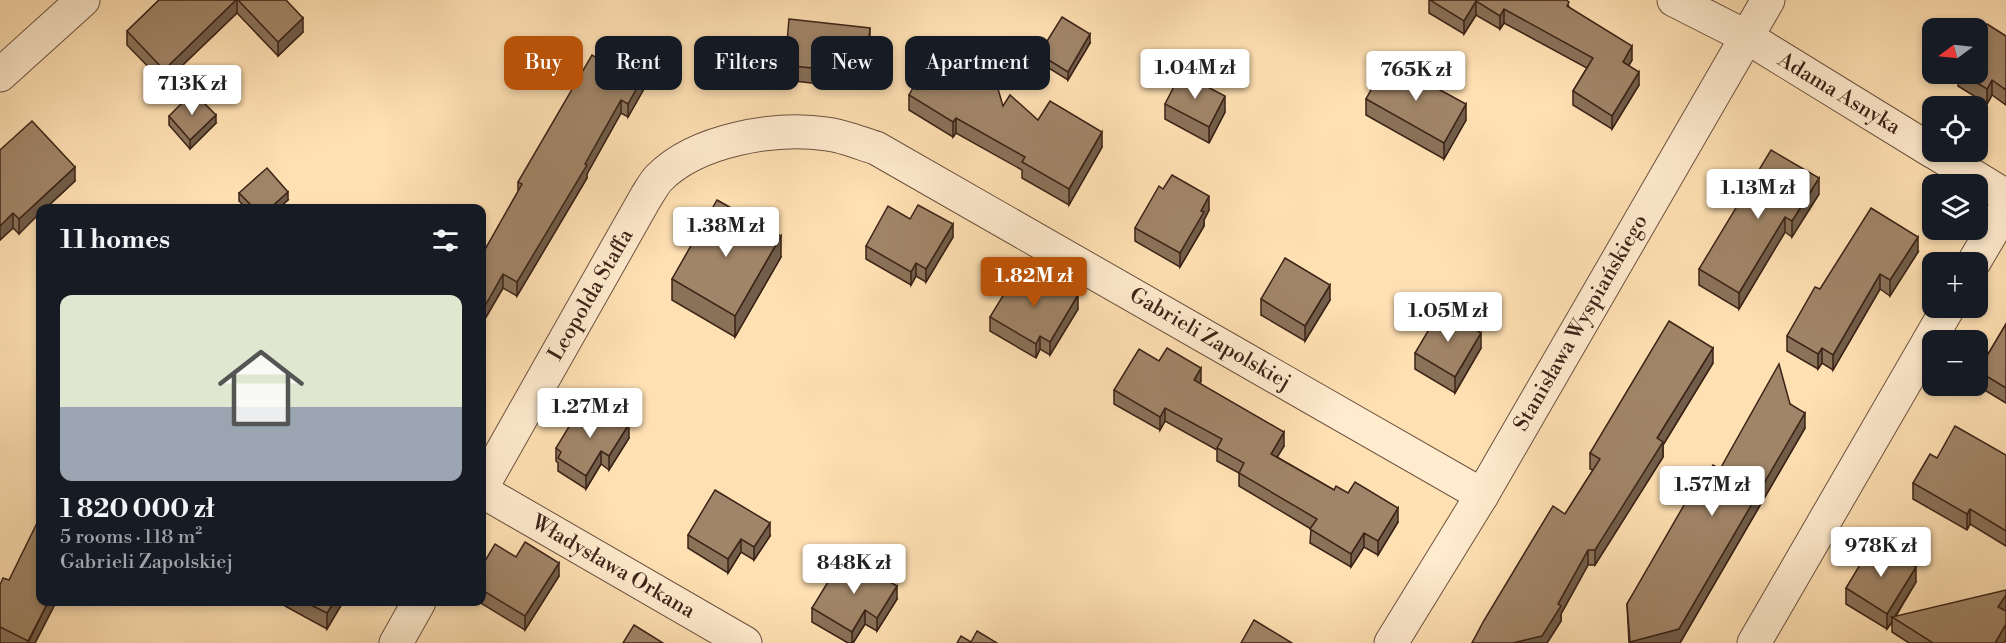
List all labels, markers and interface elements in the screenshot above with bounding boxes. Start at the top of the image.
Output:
north arrow [1922,18,1988,84]
map controls [1922,18,1988,396]
chip: Buy [504,36,583,90]
chip: Rent [595,36,682,90]
chip: Filters [694,36,799,90]
chip: New [811,36,893,90]
chip: Apartment [905,36,1050,90]
street label: Adama Asnyka [1772,47,1905,141]
pin: 1.04M zł [1133,49,1257,100]
pin: 765K zł [1361,51,1471,102]
text: 1.04M zł [1154,56,1236,81]
text: 765K zł [1380,58,1452,83]
pin: 713K zł [137,65,247,116]
text: 713K zł [157,72,227,97]
button: locate [1922,96,1988,162]
pin: 1.13M zł [1696,169,1820,220]
button: layers [1922,174,1988,240]
text: 1.13M zł [1721,176,1795,201]
pin: 1.38M zł [664,207,788,258]
street label: Stanisława Wyspiańskiego [1508,210,1654,436]
text: 1.38M zł [687,214,765,239]
text: 11 homes [60,224,170,256]
icon: filters [429,224,462,257]
street label: Leopolda Staffa [543,224,639,366]
button: + [1922,252,1988,318]
pin: 1.82M zł [972,257,1096,308]
text: 1.82M zł [995,264,1073,289]
street label: Gabrieli Zapolskiej [1125,282,1295,396]
pin: 1.05M zł [1386,292,1510,343]
text: 1.05M zł [1408,299,1488,324]
button: − [1922,330,1988,396]
icon: home [207,334,315,442]
pin: 1.27M zł [528,388,652,439]
text: 1.27M zł [551,395,629,420]
pin: 1.57M zł [1650,466,1774,517]
text: 1.57M zł [1674,473,1750,498]
text: 1 820 000 zł [60,493,214,525]
street label: Władysława Orkana [526,509,700,625]
text: 5 rooms · 118 m² [60,525,202,550]
pin: 978K zł [1826,527,1936,578]
text: 978K zł [1845,534,1917,559]
pin: 848K zł [799,544,909,595]
text: Gabrieli Zapolskiej [60,550,233,575]
text: 848K zł [817,551,891,576]

